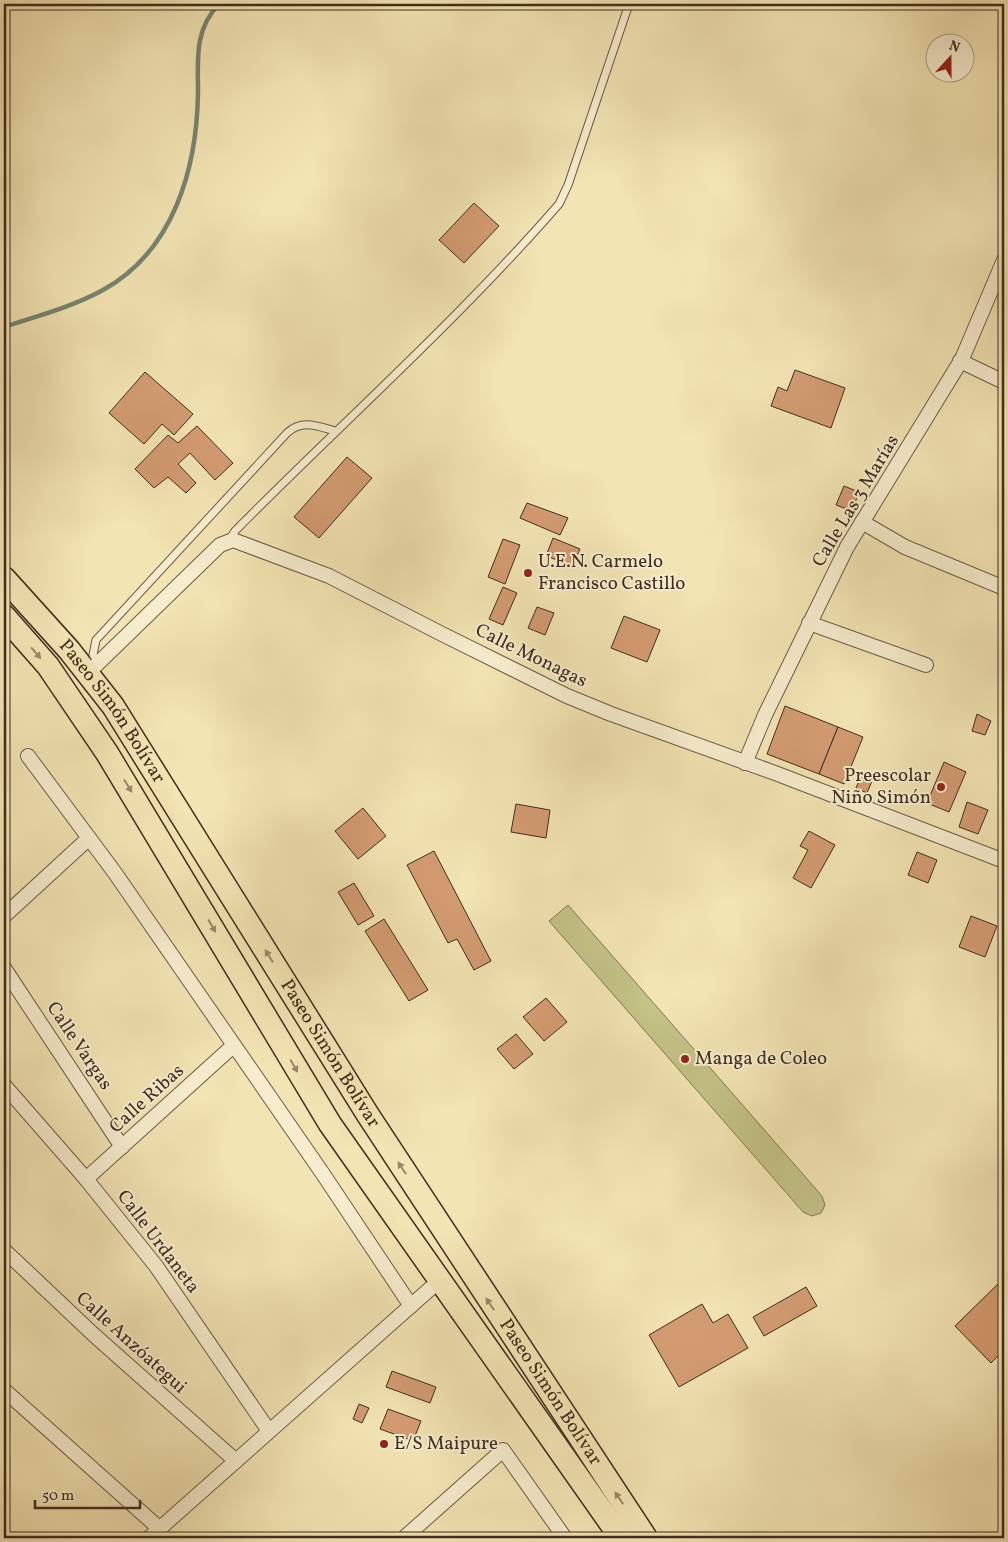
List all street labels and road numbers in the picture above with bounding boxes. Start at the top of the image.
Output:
street label: Calle Las 3 Marías [806,430,906,572]
street label: Calle Monagas [471,618,591,694]
street label: Paseo Simón Bolívar [52,634,171,788]
street label: Paseo Simón Bolívar [274,974,386,1133]
street label: Calle Vargas [40,997,118,1095]
street label: Calle Ribas [104,1058,190,1140]
street label: Calle Urdaneta [110,1185,206,1299]
street label: Calle Anzóategui [70,1286,192,1400]
street label: Paseo Simón Bolívar [493,1314,608,1471]

